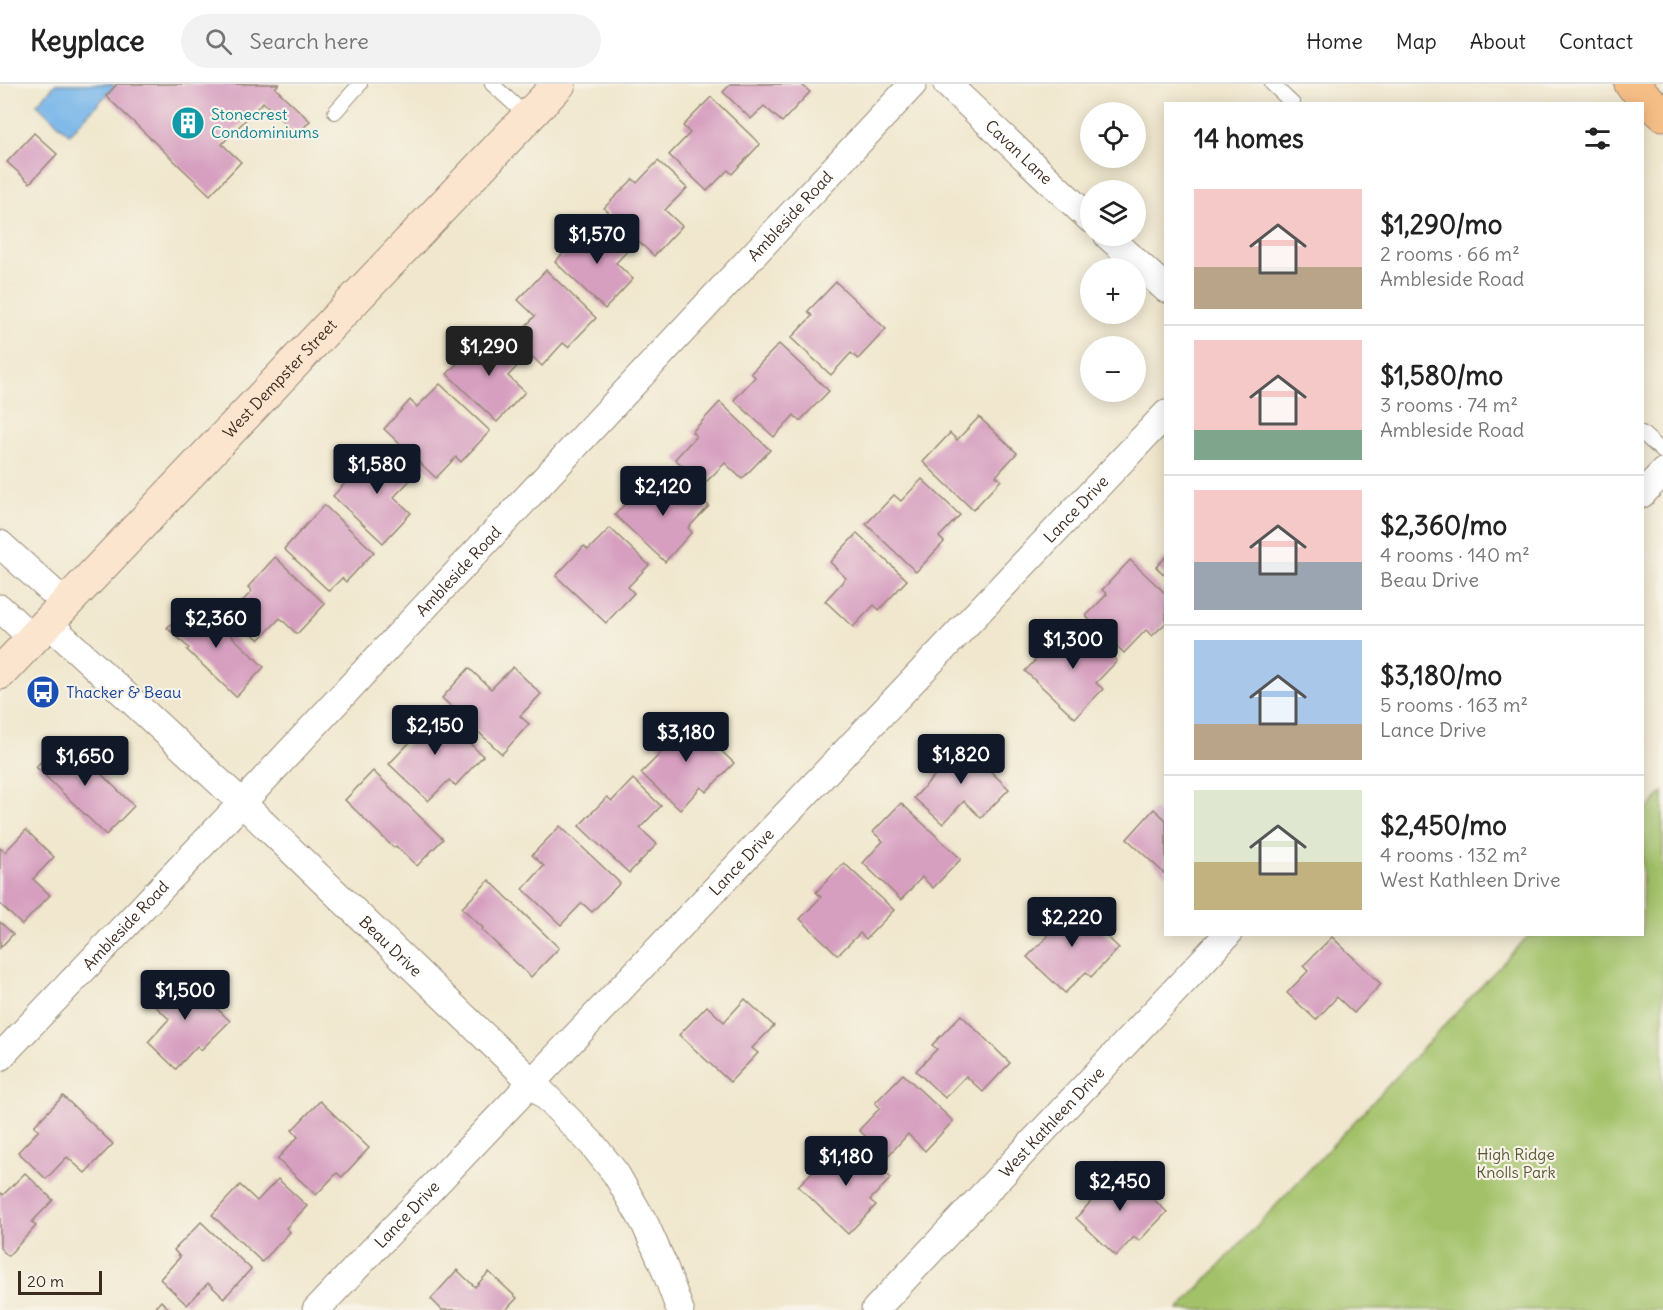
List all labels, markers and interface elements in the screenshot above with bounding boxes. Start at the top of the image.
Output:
search box [181,14,601,68]
text: Keyplace [30,23,145,59]
icon: search [202,25,235,58]
text: Search here [250,27,369,55]
text: Home [1306,28,1363,55]
text: Map [1396,28,1437,55]
text: About [1470,28,1526,55]
text: Contact [1559,28,1633,55]
map controls [1080,102,1146,402]
button: locate [1080,102,1146,168]
place label: Stonecrest Condominiums [211,104,319,142]
building icon: Stonecrest Condominiums [170,105,206,141]
street label: Cavan Lane [981,115,1057,188]
text: 14 homes [1194,122,1304,155]
icon: filters [1581,122,1614,155]
street label: Ambleside Road [743,167,837,265]
button: layers [1080,180,1146,246]
text: $1,290/mo [1380,208,1502,241]
icon: home [1242,213,1314,285]
pin: $1,570 [548,214,646,265]
text: $1,570 [568,221,626,246]
text: 2 rooms · 66 m² [1380,241,1520,266]
button: + [1080,258,1146,324]
text: Ambleside Road [1380,266,1524,291]
street label: West Dempster Street [218,314,341,442]
pin: $1,290 [440,326,538,377]
text: $1,290 [460,333,518,358]
button: − [1080,336,1146,402]
text: $1,580/mo [1380,359,1503,392]
icon: home [1242,364,1314,436]
text: 3 rooms · 74 m² [1380,392,1518,417]
text: Ambleside Road [1380,417,1524,442]
pin: $1,580 [328,444,426,495]
text: $1,580 [347,451,407,476]
pin: $2,120 [614,466,712,517]
street label: Lance Drive [1039,471,1112,547]
text: $2,120 [634,473,692,498]
text: $2,360/mo [1380,509,1507,542]
icon: home [1242,514,1314,586]
street label: Ambleside Road [412,522,505,620]
text: 4 rooms · 140 m² [1380,542,1530,567]
text: Beau Drive [1380,567,1479,592]
pin: $2,360 [167,598,265,649]
text: $2,360 [185,605,247,630]
pin: $1,300 [1024,619,1122,670]
text: $1,300 [1043,626,1103,651]
text: $3,180/mo [1380,659,1502,692]
icon: home [1242,664,1314,736]
bus stop icon: Thacker & Beau [25,674,61,710]
place label: Thacker & Beau [66,682,181,702]
text: 5 rooms · 163 m² [1380,692,1528,717]
pin: $2,150 [386,705,484,756]
text: $2,150 [406,712,464,737]
pin: $3,180 [637,712,735,763]
text: Lance Drive [1380,717,1486,742]
text: $3,180 [657,719,715,744]
pin: $1,820 [912,734,1010,785]
pin: $1,650 [36,736,134,787]
text: $1,820 [932,741,990,766]
text: $1,650 [55,743,115,768]
text: $2,450/mo [1380,809,1507,842]
icon: home [1242,814,1314,886]
street label: Lance Drive [705,824,778,899]
text: 4 rooms · 132 m² [1380,842,1527,867]
text: West Kathleen Drive [1380,867,1560,892]
street label: Ambleside Road [78,876,173,974]
pin: $2,220 [1023,897,1121,948]
text: $2,220 [1041,904,1103,929]
street label: Beau Drive [355,911,426,981]
pin: $1,500 [136,970,234,1021]
text: $1,500 [155,977,215,1002]
street label: West Kathleen Drive [995,1062,1108,1181]
pin: $1,180 [797,1136,895,1187]
text: $1,180 [819,1143,873,1168]
park label: High Ridge Knolls Park [1476,1144,1556,1182]
pin: $2,450 [1071,1161,1169,1212]
text: $2,450 [1089,1168,1151,1193]
street label: Lance Drive [370,1176,443,1252]
scale bar [18,1268,102,1296]
text: 20 m [27,1271,64,1291]

